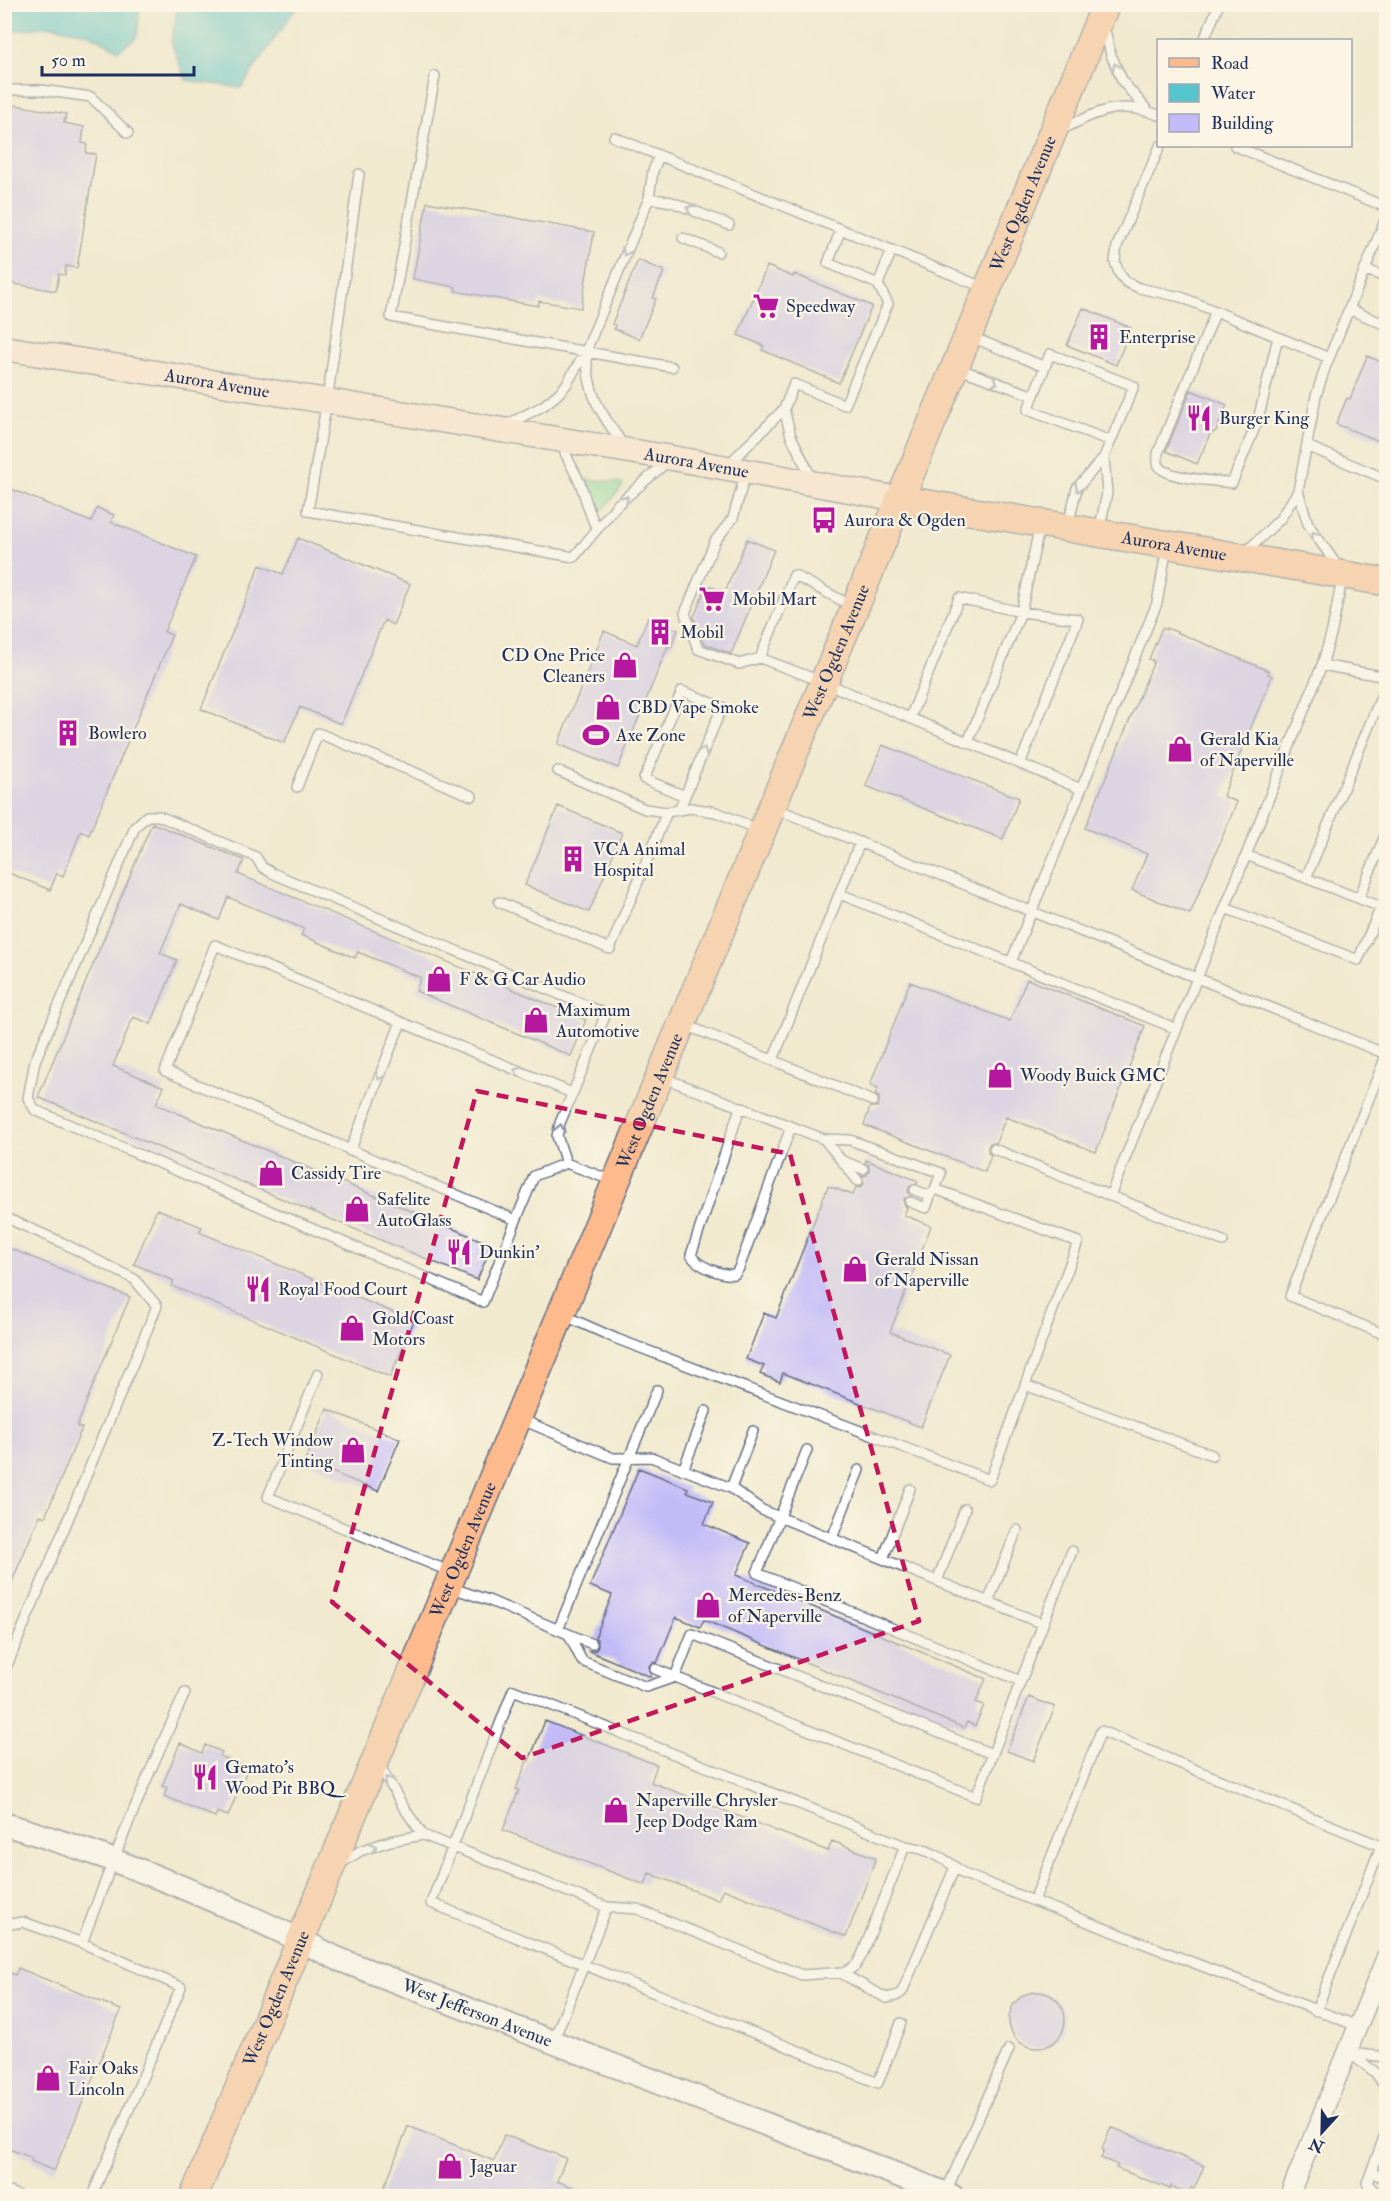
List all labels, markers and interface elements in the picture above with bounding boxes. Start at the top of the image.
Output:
scale bar [42,39,194,77]
legend [1157,39,1352,147]
text: 50 m [51,49,86,72]
text: Road [1211,52,1249,75]
one-way arrow [1112,62,1124,73]
text: Water [1210,82,1255,105]
text: Building [1211,112,1274,135]
street label: West Ogden Avenue [985,132,1062,276]
one-way arrow [685,204,696,216]
one-way arrow [621,246,633,257]
supermarket icon: Speedway [751,291,781,321]
place label: Speedway [786,295,856,318]
building icon: Enterprise [1084,322,1114,352]
place label: Enterprise [1119,326,1196,349]
street label: Aurora Avenue [162,363,272,404]
one-way arrow [988,374,999,387]
restaurant icon: Burger King [1184,403,1214,433]
place label: Burger King [1219,407,1310,430]
street label: Aurora Avenue [641,442,751,484]
one-way arrow [1074,482,1086,493]
one-way arrow [618,495,629,506]
bus stop icon: Aurora & Ogden [809,505,839,535]
place label: Aurora & Ogden [843,509,966,532]
street label: Aurora Avenue [1119,526,1229,567]
one-way arrow [1311,531,1322,542]
street label: West Ogden Avenue [798,581,875,725]
supermarket icon: Mobil Mart [697,584,727,614]
place label: Mobil Mart [732,588,817,611]
building icon: Mobil [645,617,675,647]
place label: Mobil [680,621,724,644]
place label: CD One Price Cleaners [502,644,605,688]
shop icon: CD One Price Cleaners [610,650,640,680]
shop icon: CBD Vape Smoke [593,692,623,722]
place label: CBD Vape Smoke [628,696,759,719]
building icon: Bowlero [53,718,83,748]
sports icon: Axe Zone [581,720,611,750]
place label: Bowlero [88,722,147,745]
place label: Axe Zone [615,724,686,747]
place label: Gerald Kia of Naperville [1200,728,1295,772]
shop icon: Gerald Kia of Naperville [1165,734,1195,764]
one-way arrow [696,746,708,757]
place label: VCA Animal Hospital [593,838,686,882]
building icon: VCA Animal Hospital [558,844,588,874]
shop icon: F & G Car Audio [424,964,454,994]
place label: F & G Car Audio [459,968,586,991]
place label: Maximum Automotive [555,999,640,1043]
shop icon: Maximum Automotive [521,1005,551,1035]
street label: West Ogden Avenue [611,1029,689,1174]
shop icon: Woody Buick GMC [985,1060,1015,1090]
place label: Woody Buick GMC [1019,1064,1166,1087]
one-way arrow [514,1066,525,1078]
one-way arrow [374,1071,387,1081]
one-way arrow [553,1123,566,1133]
shop icon: Cassidy Tire [256,1158,286,1188]
place label: Cassidy Tire [291,1162,382,1185]
place label: Safelite AutoGlass [376,1188,452,1232]
shop icon: Safelite AutoGlass [342,1194,372,1224]
restaurant icon: Dunkin' [444,1237,474,1267]
place label: Dunkin' [479,1241,540,1264]
place label: Gerald Nissan of Naperville [875,1248,979,1292]
shop icon: Gerald Nissan of Naperville [840,1254,870,1284]
restaurant icon: Royal Food Court [243,1274,273,1304]
place label: Royal Food Court [278,1278,408,1301]
place label: Gold Coast Motors [372,1307,454,1351]
shop icon: Gold Coast Motors [337,1313,367,1343]
place label: Z-Tech Window Tinting [212,1429,334,1473]
shop icon: Z-Tech Window Tinting [338,1435,368,1465]
street label: West Ogden Avenue [424,1478,502,1622]
place label: Mercedes-Benz of Naperville [728,1584,842,1628]
shop icon: Mercedes-Benz of Naperville [693,1590,723,1620]
place label: Gemato's Wood Pit BBQ [224,1756,347,1800]
restaurant icon: Gemato's Wood Pit BBQ [190,1762,220,1792]
one-way arrow [383,1776,395,1786]
place label: Naperville Chrysler Jeep Dodge Ram [635,1789,778,1833]
shop icon: Naperville Chrysler Jeep Dodge Ram [601,1795,631,1825]
one-way arrow [367,1841,378,1854]
street label: West Ogden Avenue [238,1927,315,2071]
street label: West Jefferson Avenue [398,1973,556,2053]
place label: Fair Oaks Lincoln [68,2057,138,2101]
shop icon: Fair Oaks Lincoln [33,2063,63,2093]
north arrow [1292,2102,1352,2162]
text: N [1306,2133,1328,2157]
shop icon: Jaguar [435,2151,465,2181]
place label: Jaguar [469,2155,517,2178]

